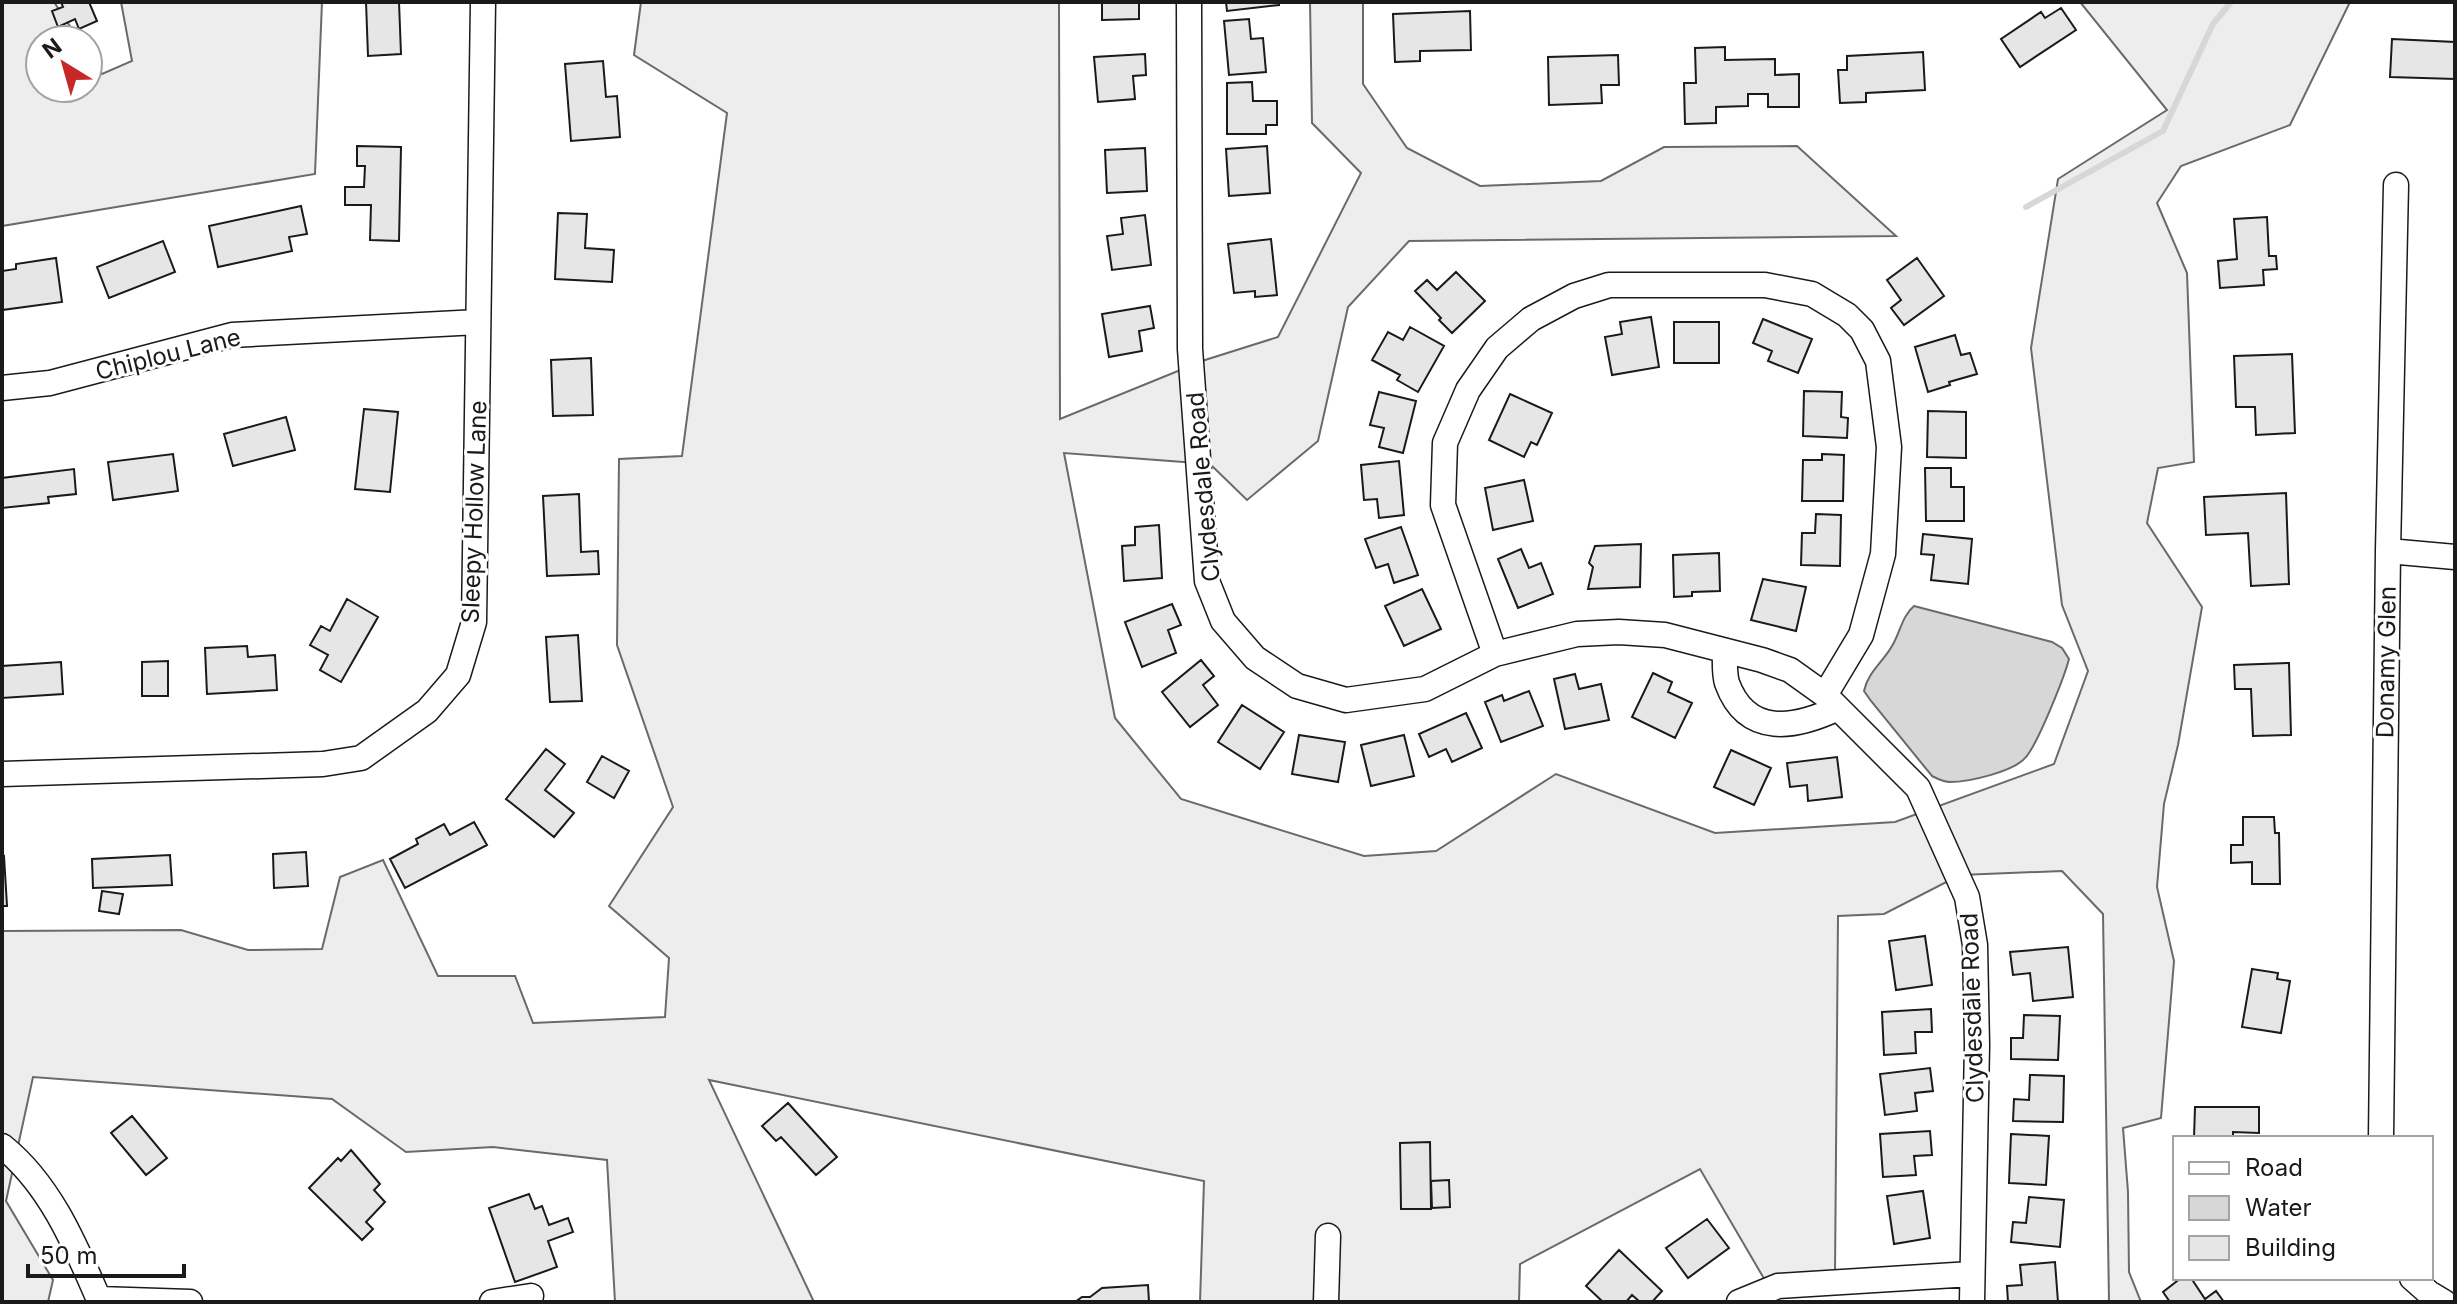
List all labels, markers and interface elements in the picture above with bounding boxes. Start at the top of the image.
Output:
north arrow [24,24,104,104]
text: N [37,33,66,63]
street label: Chiplou Lane [92,322,244,386]
street label: Clydesdale Road [1180,391,1226,583]
street label: Sleepy Hollow Lane [456,400,492,624]
street label: Donamy Glen [2370,586,2402,738]
street label: Clydesdale Road [1954,912,1990,1104]
legend [2173,1136,2433,1280]
text: Road [2245,1153,2303,1182]
text: Water [2245,1193,2312,1222]
scale bar [28,1228,184,1278]
text: Building [2245,1233,2336,1262]
text: 50 m [40,1241,98,1270]

